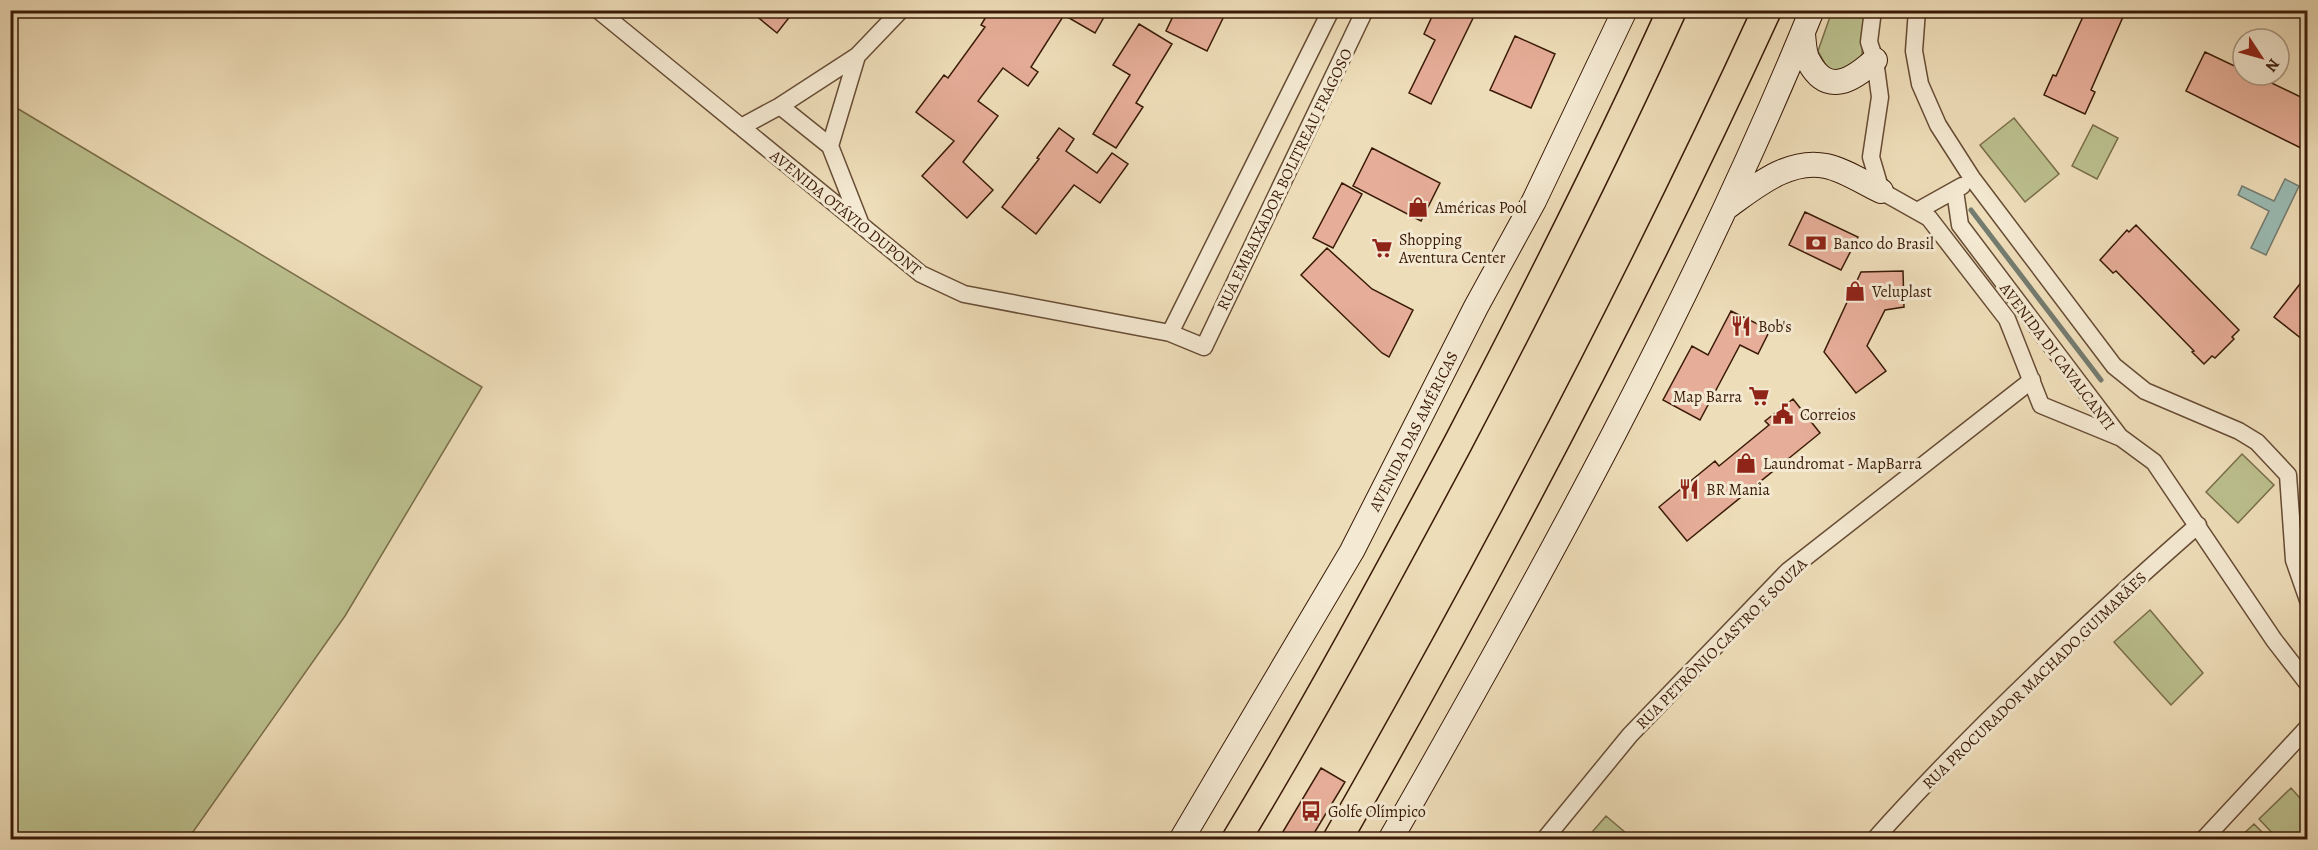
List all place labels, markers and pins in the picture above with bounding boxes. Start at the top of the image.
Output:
shop icon: Américas Pool [1406,195,1430,219]
place label: Américas Pool [1434,197,1527,219]
place label: Shopping Aventura Center [1398,229,1506,269]
bank icon: Banco do Brasil [1804,231,1828,255]
place label: Banco do Brasil [1833,233,1934,255]
supermarket icon: Shopping Aventura Center [1370,236,1394,260]
shop icon: Veluplast [1843,279,1867,303]
place label: Veluplast [1871,281,1932,303]
restaurant icon: Bob's [1729,314,1753,338]
place label: Bob's [1758,316,1792,338]
supermarket icon: Map Barra [1747,384,1771,408]
place label: Map Barra [1673,386,1743,408]
public building icon: Correios [1771,402,1795,426]
place label: Correios [1800,404,1856,426]
shop icon: Laundromat - MapBarra [1734,451,1758,475]
place label: Laundromat - MapBarra [1763,453,1922,475]
restaurant icon: BR Mania [1677,477,1701,501]
place label: BR Mania [1706,479,1771,501]
bus stop icon: Golfe Olímpico [1299,799,1323,823]
place label: Golfe Olímpico [1328,801,1426,823]

